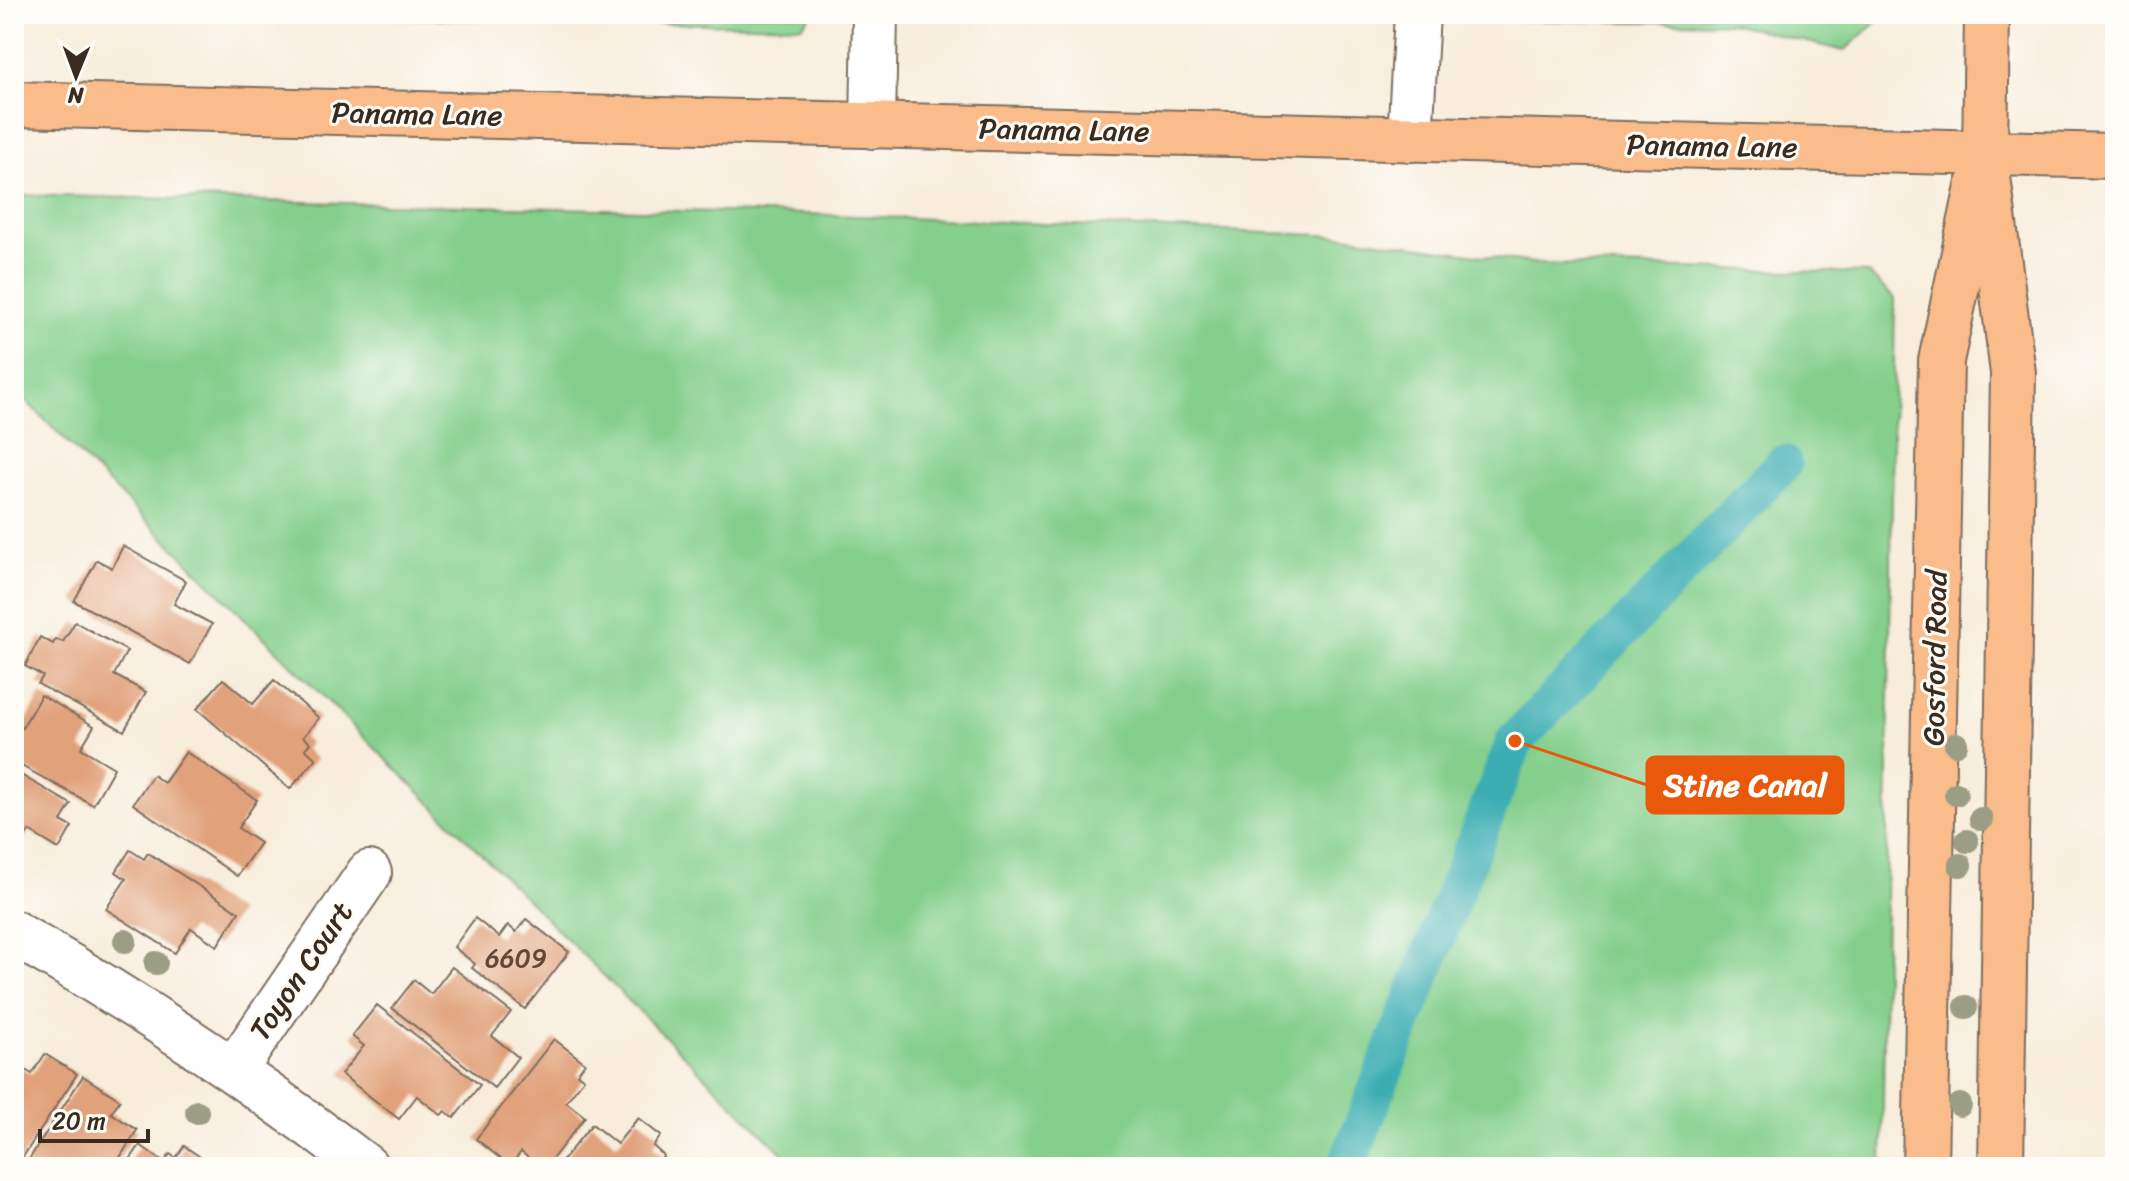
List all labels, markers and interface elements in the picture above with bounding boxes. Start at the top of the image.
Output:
north arrow [36,36,116,116]
text: N [67,76,85,115]
street label: Panama Lane [331,86,503,142]
street label: Panama Lane [978,102,1150,158]
street label: Panama Lane [1626,118,1798,174]
street label: Gosford Road [1906,567,1964,746]
callout: Stine Canal [1647,757,1843,813]
text: Stine Canal [1662,757,1829,814]
street label: Toyon Court [234,890,368,1052]
house number: 6609 [485,935,547,981]
scale bar [40,1093,148,1143]
text: 20 m [52,1100,106,1142]

